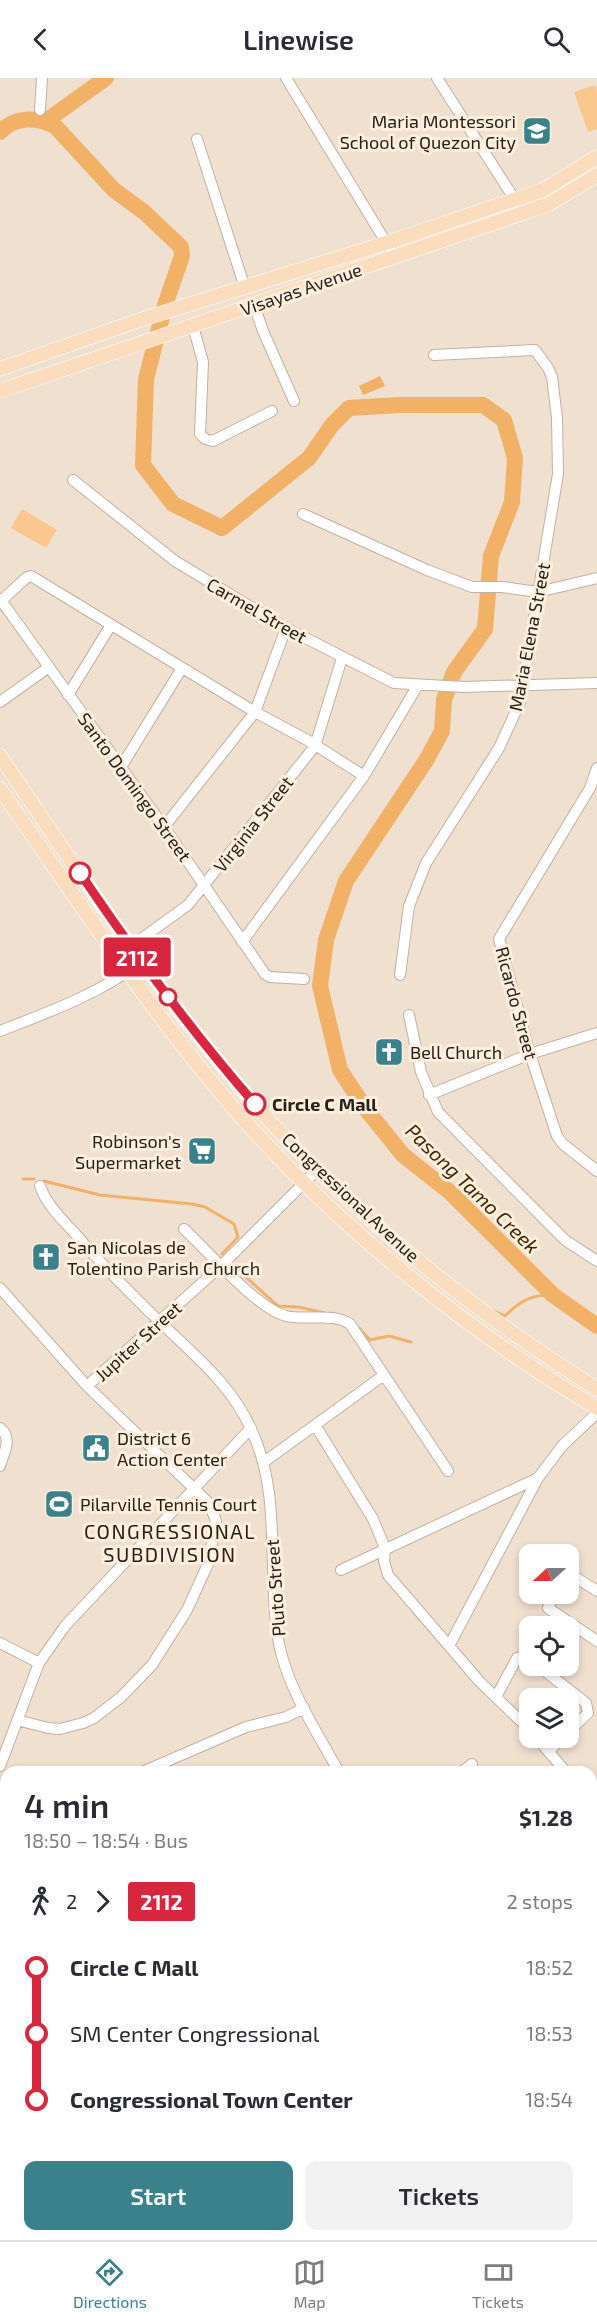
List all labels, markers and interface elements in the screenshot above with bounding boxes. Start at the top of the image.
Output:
icon: back [24,23,57,56]
text: Linewise [243,23,354,55]
icon: search [540,23,573,56]
place label: Maria Montessori School of Quezon City [340,110,516,153]
school or university icon: Maria Montessori School of Quezon City [521,115,553,147]
street label: Visayas Avenue [237,258,365,320]
street label: Maria Elena Street [504,561,554,713]
street label: Carmel Street [203,573,311,648]
street label: Santo Domingo Street [74,708,196,866]
street label: Virginia Street [209,771,297,876]
unlabelled marker [69,862,91,884]
line badge: 2112 [95,938,179,976]
street label: Ricardo Street [491,944,543,1062]
text: 2112 [116,945,158,970]
unlabelled marker [159,988,177,1006]
church icon: Bell Church [373,1036,405,1068]
place label: Bell Church [410,1041,502,1063]
marker: Circle C Mall [244,1093,266,1115]
place label: Circle C Mall [272,1093,377,1115]
water label: Pasong Tamo Creek [401,1118,545,1258]
street label: Congressional Avenue [278,1128,424,1266]
place label: Robinson's Supermarket [75,1130,181,1173]
supermarket icon: Robinson's Supermarket [186,1135,218,1167]
place label: San Nicolas de Tolentino Parish Church [67,1236,260,1279]
church icon: San Nicolas de Tolentino Parish Church [30,1241,62,1273]
street label: Jupiter Street [90,1296,186,1386]
place label: District 6 Action Center [117,1427,227,1470]
public building icon: District 6 Action Center [80,1432,112,1464]
sports icon: Pilarville Tennis Court [43,1488,75,1520]
place label: Pilarville Tennis Court [80,1493,257,1515]
district label: CONGRESSIONAL SUBDIVISION [84,1519,256,1566]
street label: Pluto Street [261,1539,289,1637]
north arrow [519,1544,579,1604]
map controls [519,1544,579,1748]
button: locate [519,1616,579,1676]
button: layers [519,1688,579,1748]
text: 4 min [24,1785,109,1825]
text: $1.28 [519,1804,573,1830]
text: 18:50 – 18:54 · Bus [24,1828,188,1852]
icon: walk [24,1885,57,1918]
icon: forward [86,1885,119,1918]
text: 2 [66,1889,77,1913]
text: 2112 [140,1889,183,1914]
text: 2 stops [506,1889,573,1913]
text: Circle C Mall [70,1954,199,1980]
text: 18:52 [526,1955,573,1979]
text: SM Center Congressional [70,2020,319,2046]
text: 18:53 [526,2021,573,2045]
text: Congressional Town Center [70,2086,353,2112]
text: 18:54 [525,2087,573,2111]
button: Start [24,2161,293,2230]
button: Tickets [305,2161,573,2230]
tab: Directions [73,2256,147,2311]
tab: Map [293,2256,326,2311]
tab: Tickets [472,2256,524,2311]

